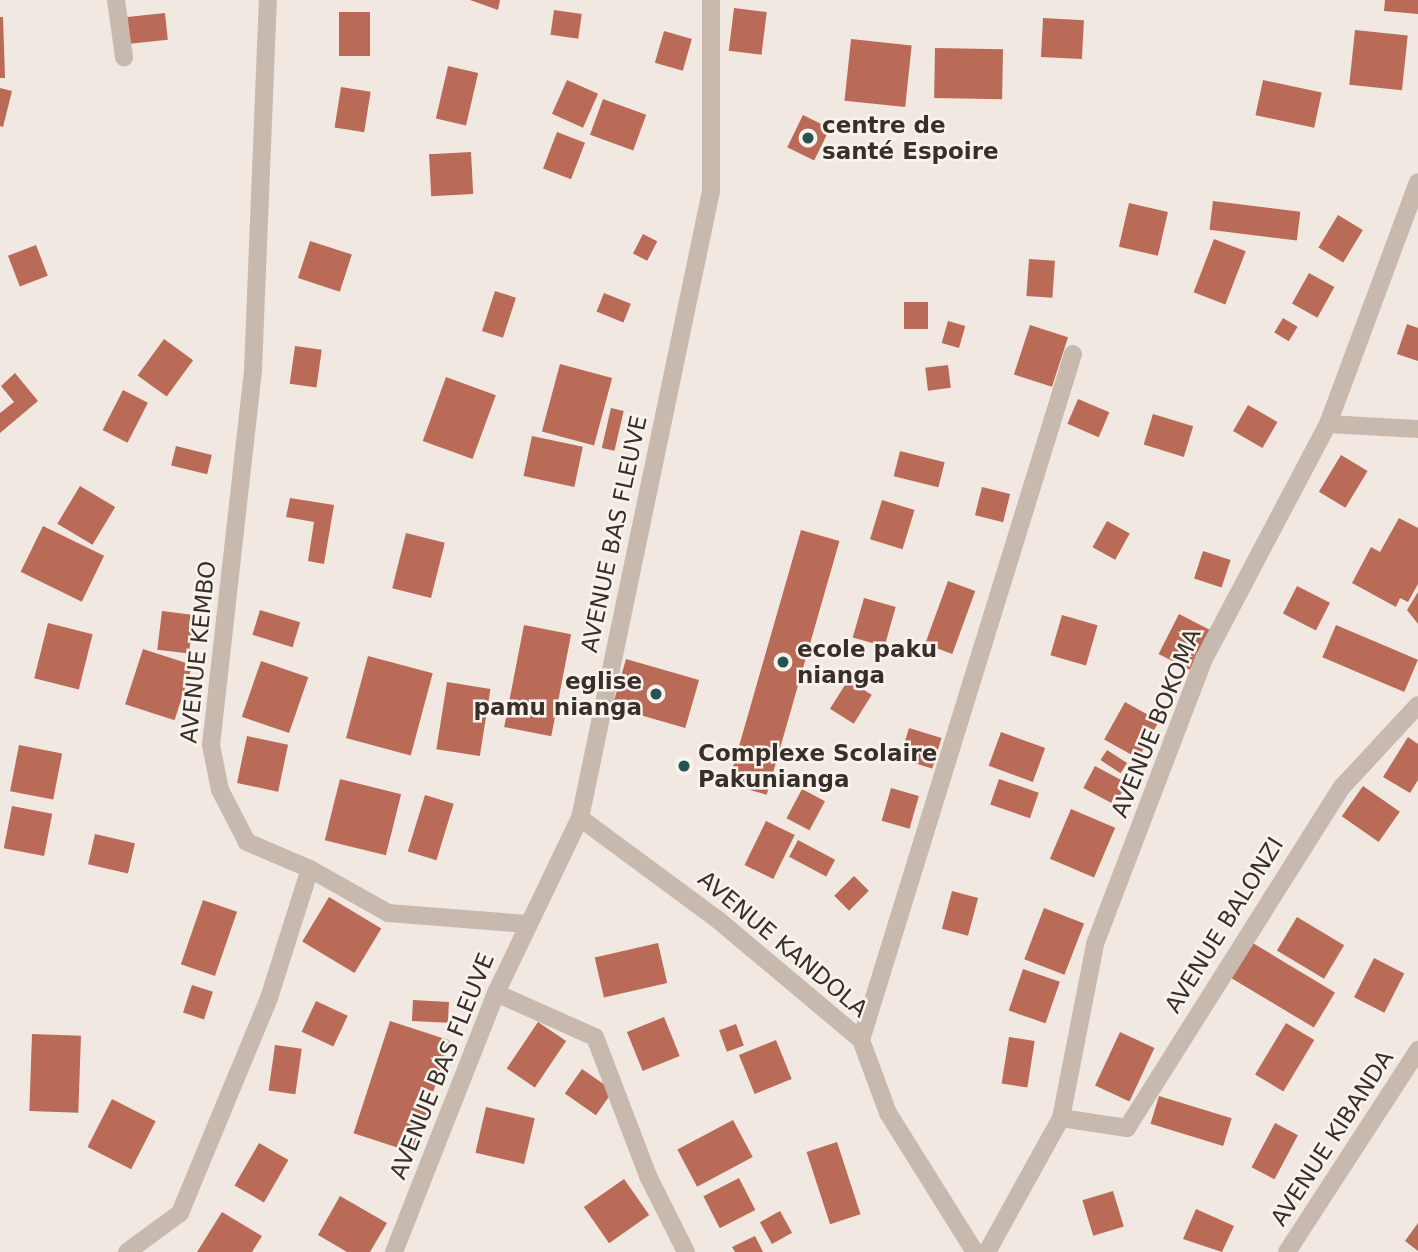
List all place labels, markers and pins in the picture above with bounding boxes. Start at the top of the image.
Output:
place label: centre de santé Espoire [822,111,999,165]
marker: centre de santé Espoire [800,130,816,146]
place label: ecole paku nianga [797,635,937,689]
marker: ecole paku nianga [775,654,791,670]
place label: eglise pamu nianga [474,667,642,721]
marker: eglise pamu nianga [648,686,664,702]
place label: Complexe Scolaire Pakunianga [698,739,937,793]
marker: Complexe Scolaire Pakunianga [676,758,692,774]

